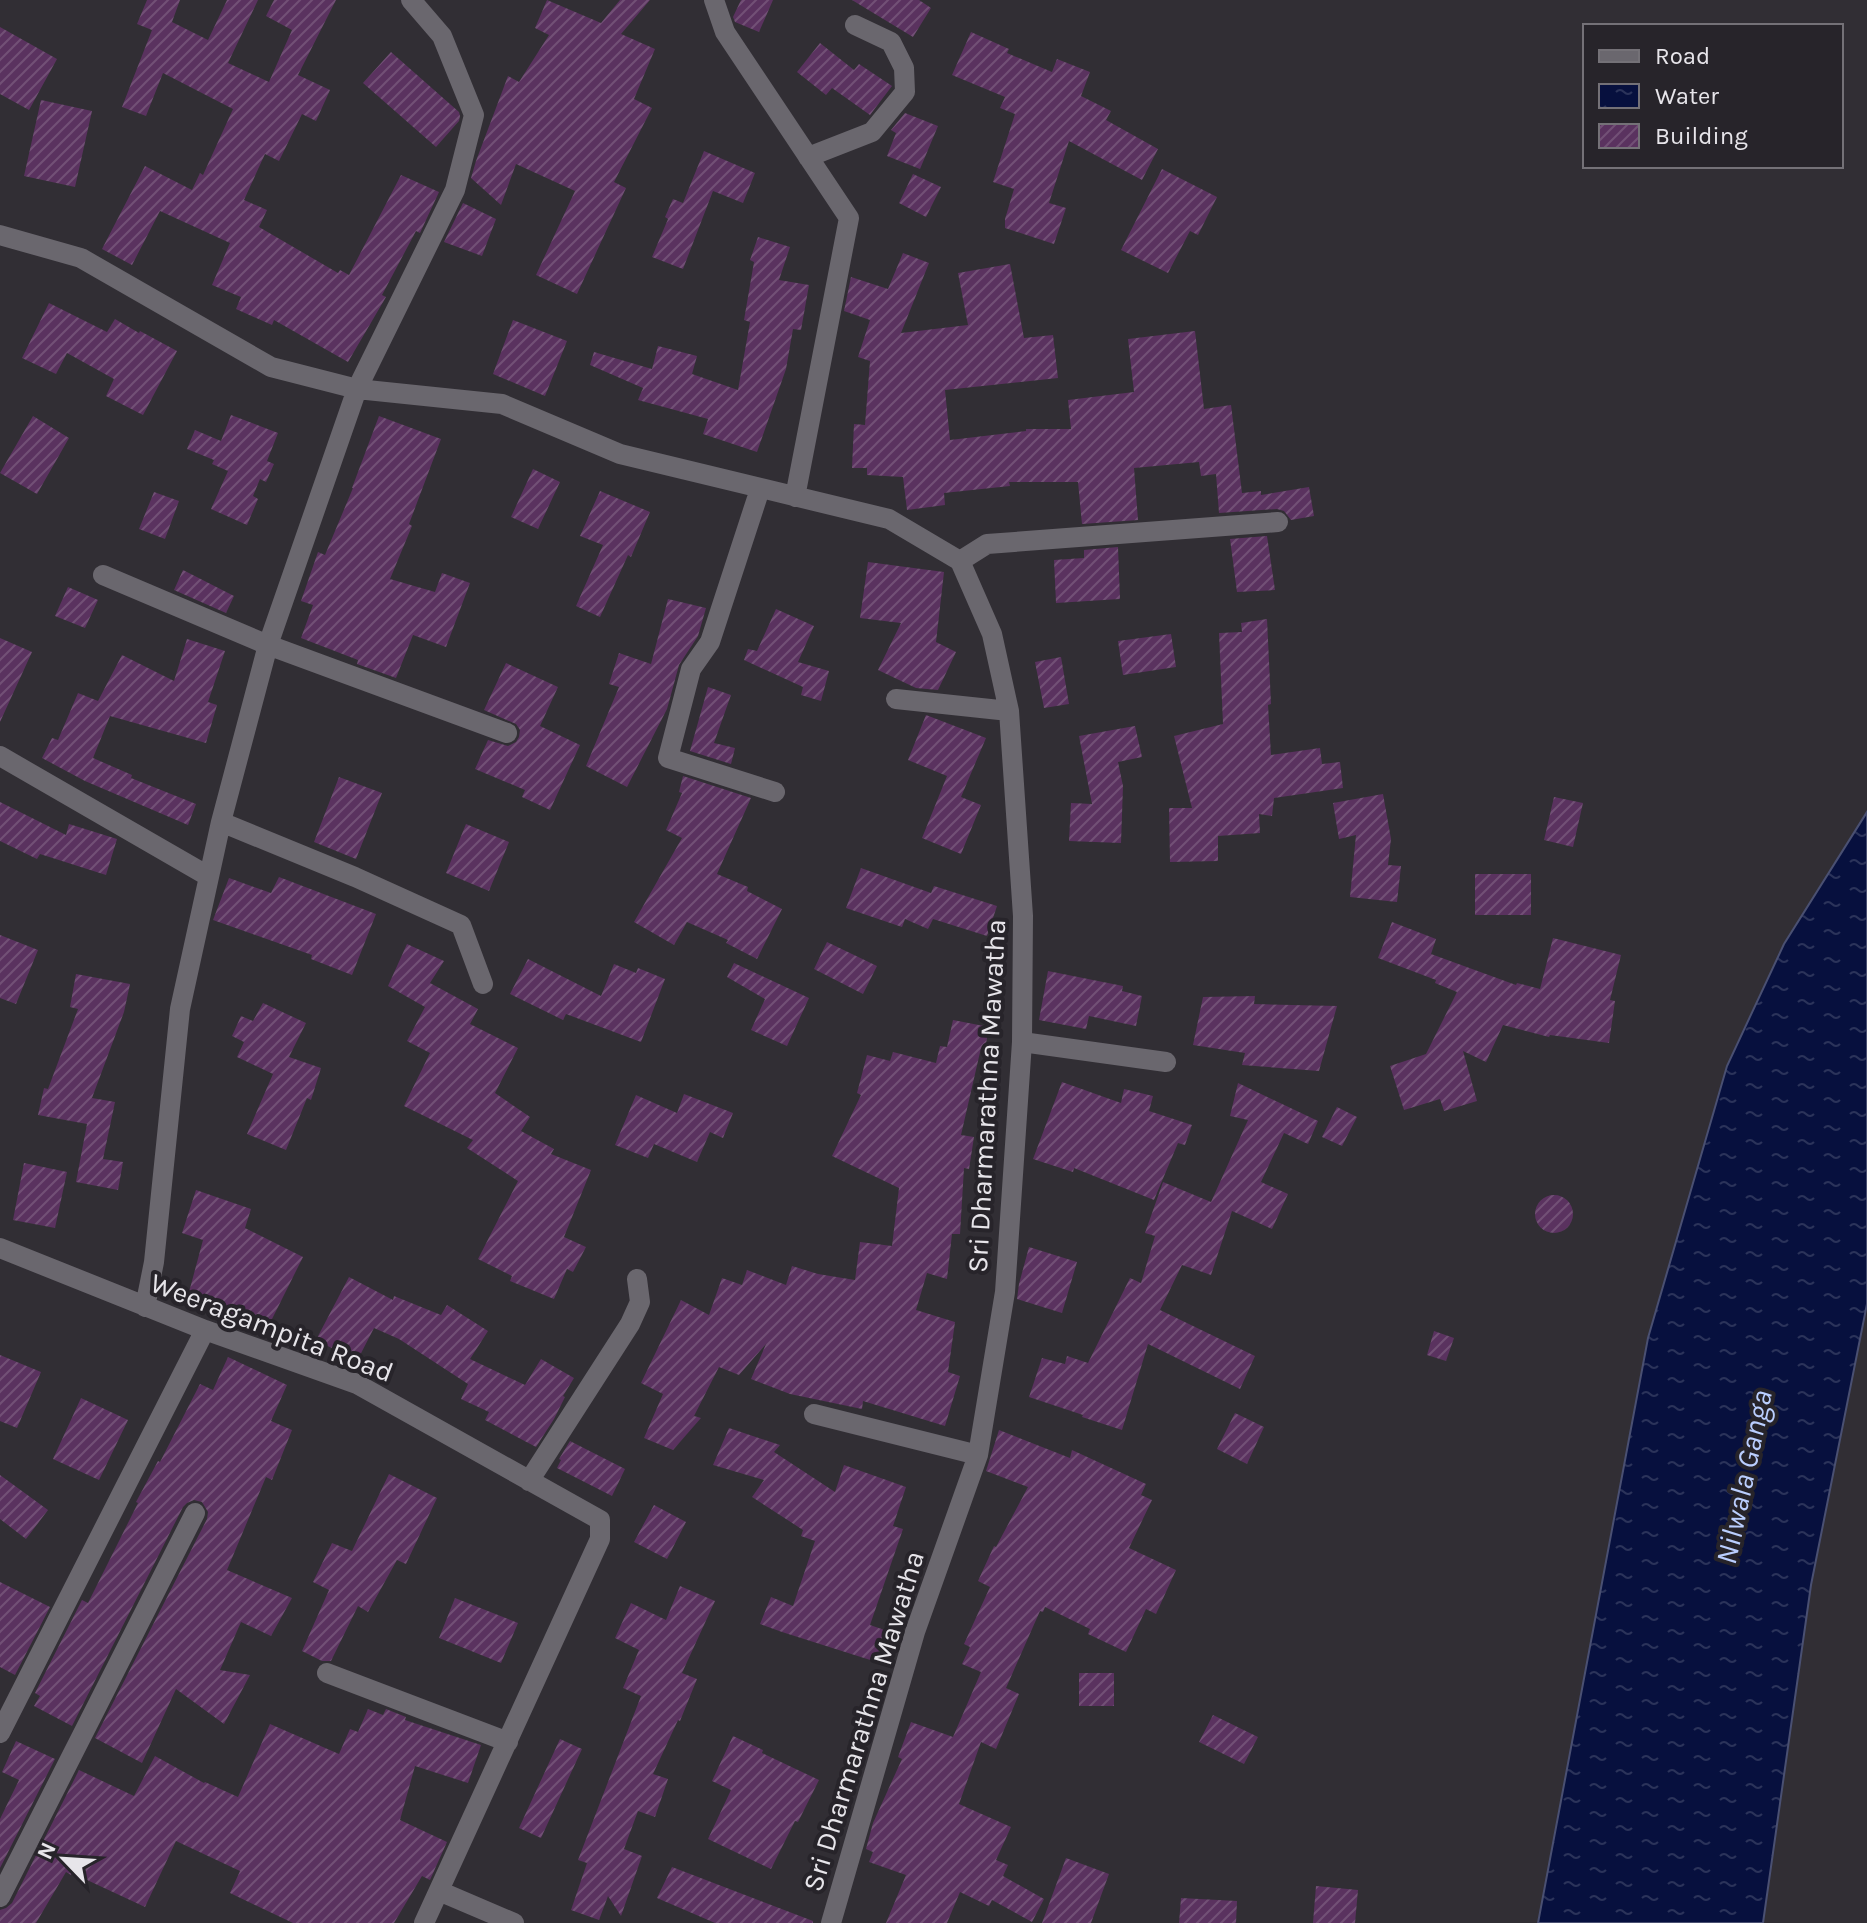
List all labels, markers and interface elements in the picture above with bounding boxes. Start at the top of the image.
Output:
legend [1583,24,1843,168]
text: Road [1655,42,1710,70]
text: Water [1655,82,1719,110]
text: Building [1655,122,1748,150]
street label: Sri Dharmarathna Mawatha [961,918,1012,1274]
street label: Weeragampita Road [146,1266,398,1389]
water label: Nilwala Ganga [1708,1387,1780,1567]
street label: Sri Dharmarathna Mawatha [796,1547,931,1895]
north arrow [24,1819,104,1899]
text: N [32,1838,62,1864]

